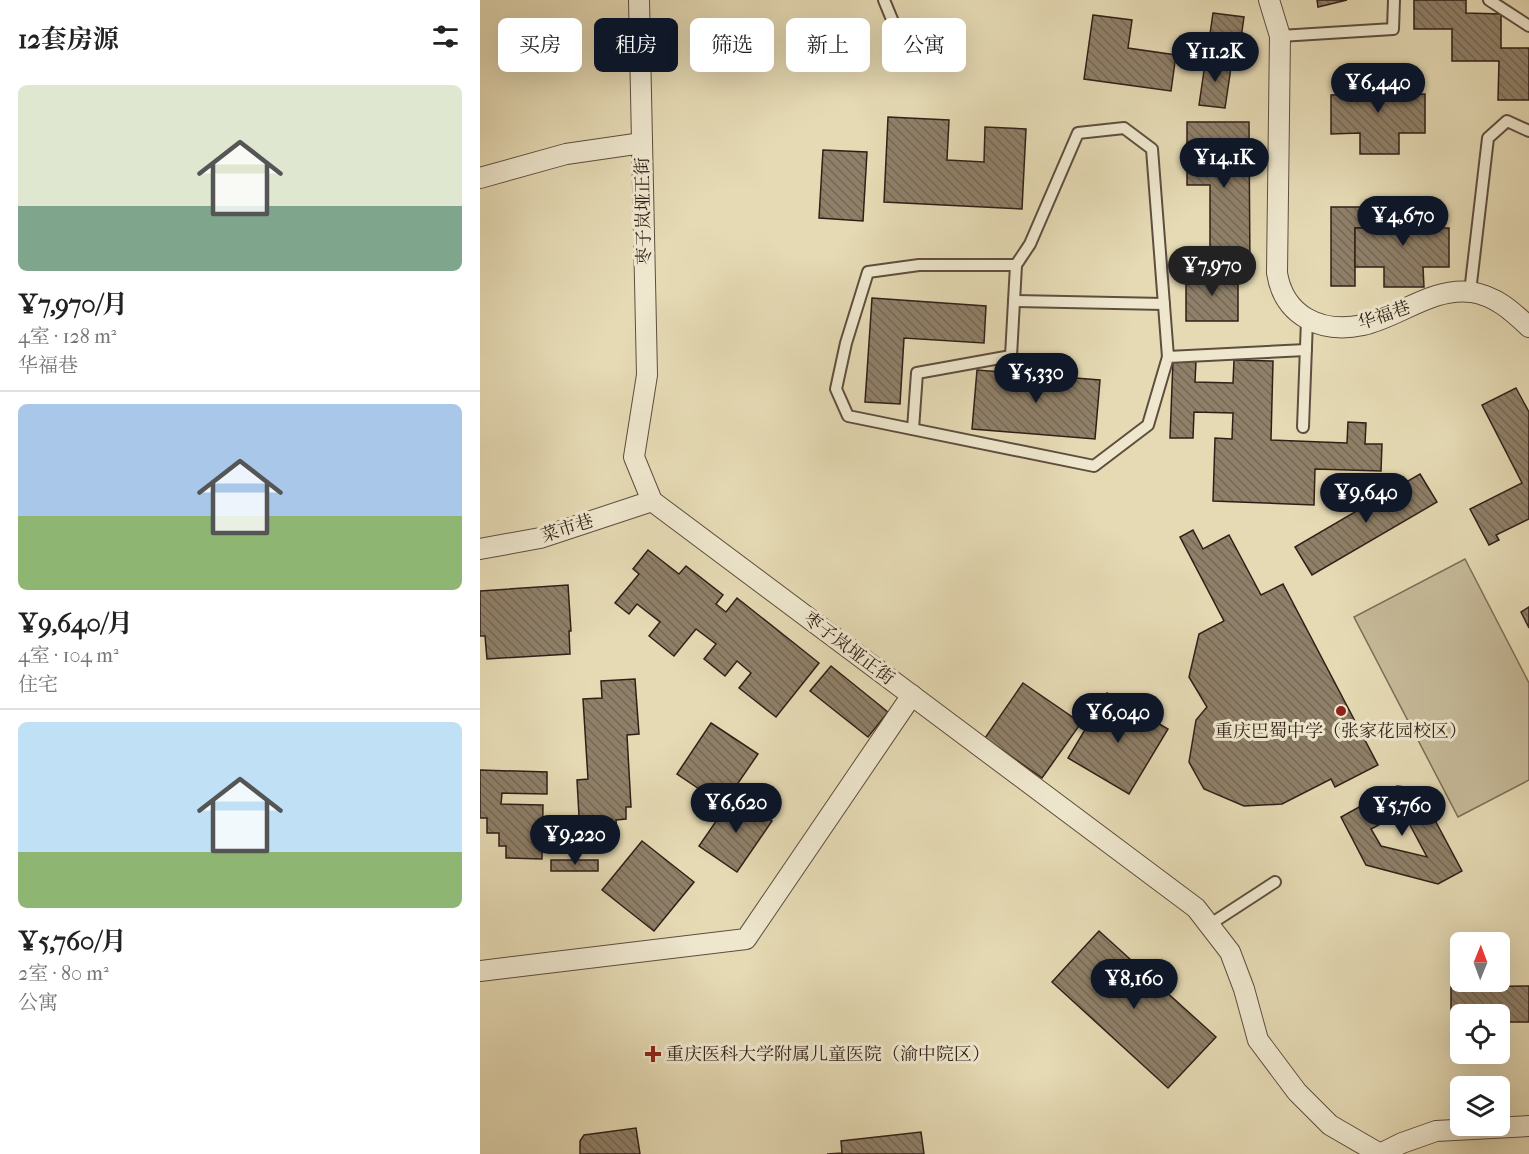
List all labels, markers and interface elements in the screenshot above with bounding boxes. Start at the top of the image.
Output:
chip: 买房 [498,18,582,72]
chip: 租房 [594,18,678,72]
chip: 筛选 [690,18,774,72]
chip: 新上 [786,18,870,72]
chip: 公寓 [882,18,966,72]
icon: filters [429,20,462,53]
text: 12套房源 [18,24,119,55]
pin: ¥11.2K [1166,32,1264,83]
text: ¥11.2K [1186,40,1244,63]
pin: ¥6,440 [1329,63,1427,114]
text: ¥6,440 [1345,71,1411,94]
icon: home [186,124,294,232]
pin: ¥14.1K [1175,138,1273,189]
text: ¥14.1K [1194,146,1254,169]
street label: 枣子岚垭正街 [632,157,655,265]
pin: ¥4,670 [1354,196,1452,247]
text: ¥4,670 [1371,204,1435,227]
pin: ¥7,970 [1163,246,1261,297]
text: ¥7,970 [1182,254,1242,277]
text: ¥7,970/月 [18,289,128,320]
street label: 华福巷 [1355,297,1413,334]
text: 4室 · 128 m² [18,325,116,348]
pin: ¥5,330 [987,353,1085,404]
text: 华福巷 [18,354,78,377]
text: ¥5,330 [1008,361,1064,384]
icon: home [186,443,294,551]
pin: ¥9,640 [1317,473,1415,524]
text: ¥9,640 [1334,481,1398,504]
street label: 菜市巷 [538,510,596,547]
text: ¥9,640/月 [18,608,133,639]
street label: 枣子岚垭正街 [799,608,898,689]
text: 4室 · 104 m² [18,644,119,667]
text: 住宅 [18,673,58,696]
pin: ¥6,040 [1069,693,1167,744]
text: ¥6,040 [1086,701,1150,724]
marker: 重庆巴蜀中学（张家花园校区） [1334,704,1348,718]
place label: 重庆巴蜀中学（张家花园校区） [1215,721,1467,742]
icon: home [186,761,294,869]
pin: ¥6,620 [687,783,785,834]
pin: ¥5,760 [1353,786,1451,837]
text: ¥6,620 [705,791,767,814]
text: ¥5,760 [1373,794,1431,817]
pin: ¥9,220 [526,815,624,866]
text: ¥9,220 [544,823,606,846]
text: ¥5,760/月 [18,926,127,957]
north arrow [1450,932,1510,992]
map controls [1450,932,1510,1136]
pin: ¥8,160 [1085,959,1183,1010]
text: 2室 · 80 m² [18,962,109,985]
text: ¥8,160 [1105,967,1163,990]
text: 公寓 [18,991,58,1014]
button: locate [1450,1004,1510,1064]
place label: 重庆医科大学附属儿童医院（渝中院区） [666,1044,990,1065]
marker: 重庆医科大学附属儿童医院（渝中院区） [644,1045,662,1063]
button: layers [1450,1076,1510,1136]

